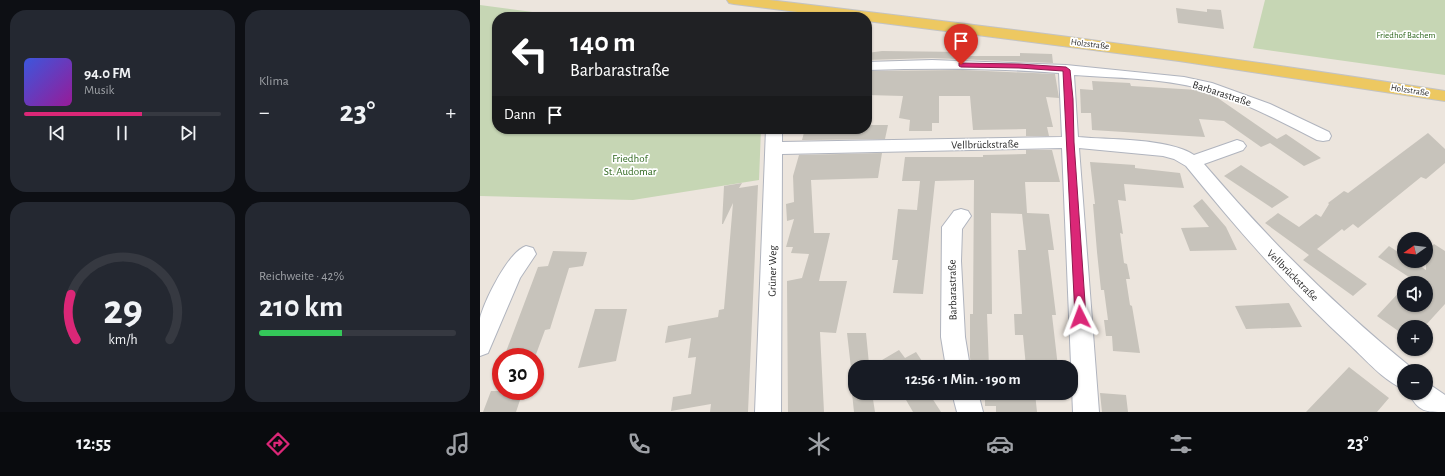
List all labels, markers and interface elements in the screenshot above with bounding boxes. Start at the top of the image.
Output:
pin [944,24,978,65]
icon: left [504,28,556,80]
text: 140 m [570,29,636,57]
icon: arrive [950,30,972,52]
park label: Friedhof Bachem [1376,31,1436,40]
street label: Holzstraße [1070,38,1110,51]
text: Barbarastraße [570,62,670,80]
text: 94.0 FM [84,66,131,81]
text: Klima [259,75,289,88]
street label: Barbarastraße [1191,79,1252,108]
street label: Holzstraße [1390,83,1430,98]
text: Musik [84,84,115,97]
text: 23° [340,97,375,127]
text: − [259,101,270,123]
text: + [445,101,456,123]
icon: arrive [544,104,566,126]
text: Dann [504,107,536,122]
icon: previous [46,122,68,144]
icon: pause [111,122,133,144]
icon: next [177,122,199,144]
street label: Vellbrückstraße [951,138,1019,151]
park label: Friedhof St. Audomar [604,153,657,177]
north arrow [1397,232,1433,268]
map controls [1397,232,1433,400]
street label: Grüner Weg [767,245,778,297]
street label: Vellbrückstraße [1265,248,1320,303]
street label: Barbarastraße [946,259,959,321]
text: Reichweite · 42% [259,270,344,283]
button: sound [1397,276,1433,312]
text: 29 [103,290,142,331]
text: 210 km [259,292,343,322]
position arrow [1059,296,1101,338]
button: + [1397,320,1433,356]
text: km/h [108,333,137,347]
speed limit sign: 30 [492,348,544,400]
button: − [1397,364,1433,400]
text: 12:56 · 1 Min. · 190 m [905,372,1021,387]
icon: directions [264,430,292,458]
icon: music [444,430,472,458]
icon: phone [625,430,653,458]
icon: climate [805,430,833,458]
icon: car [986,430,1014,458]
icon: filters [1167,430,1195,458]
text: 12:55 [76,435,111,453]
text: 23° [1347,435,1369,453]

